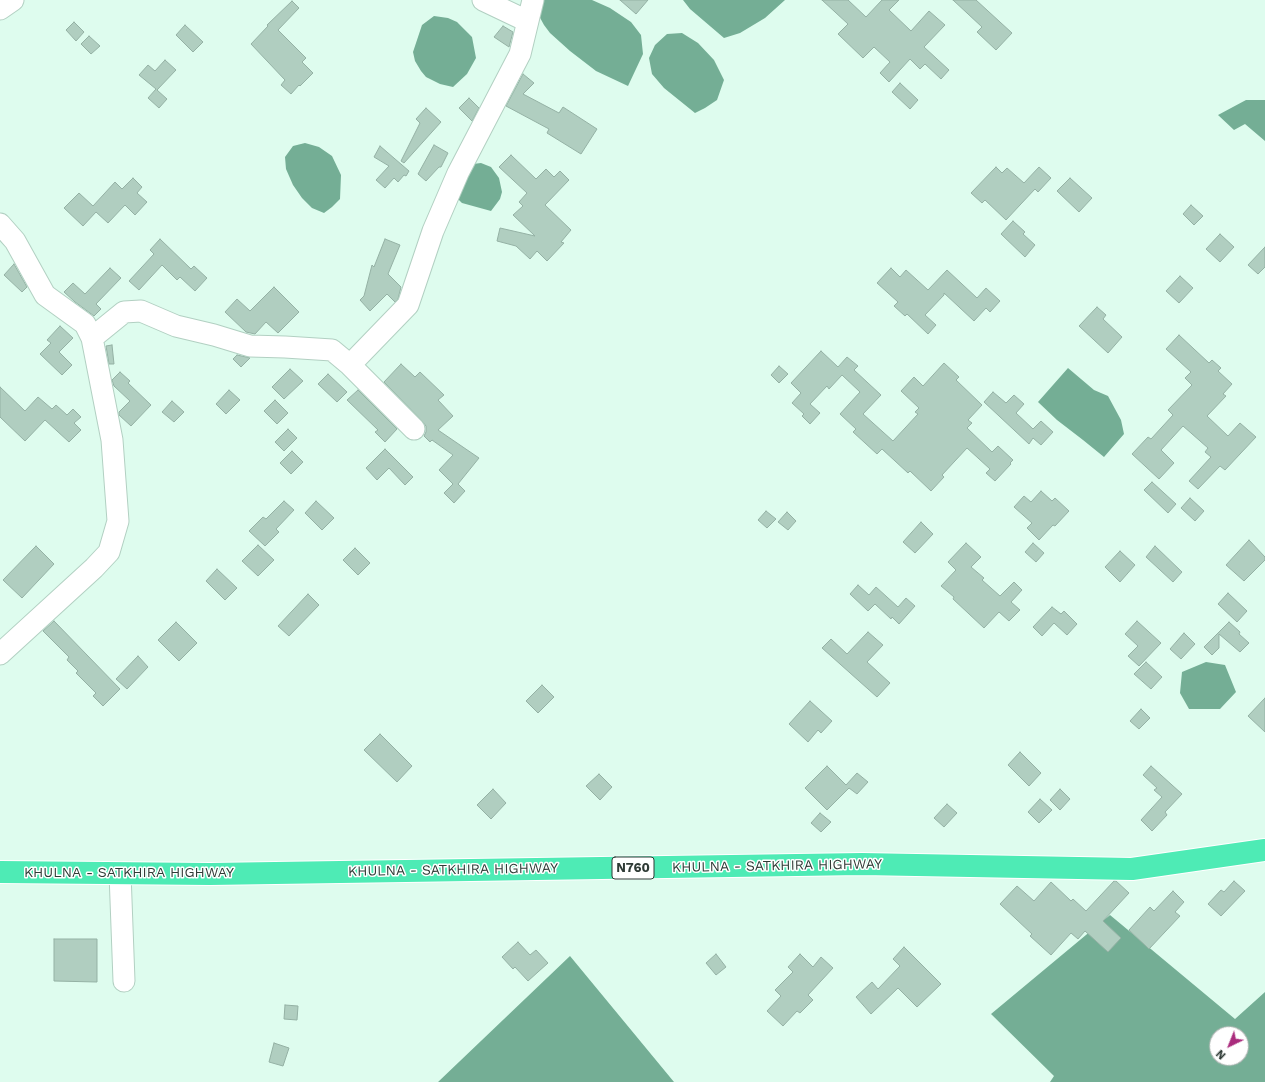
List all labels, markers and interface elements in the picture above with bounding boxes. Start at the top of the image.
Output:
street label: KHULNA - SATKHIRA HIGHWAY [672,856,882,876]
road number: N760 [612,857,654,879]
street label: KHULNA - SATKHIRA HIGHWAY [348,860,558,880]
street label: KHULNA - SATKHIRA HIGHWAY [24,865,234,881]
north arrow [1209,1026,1249,1066]
text: N [1214,1047,1229,1062]

